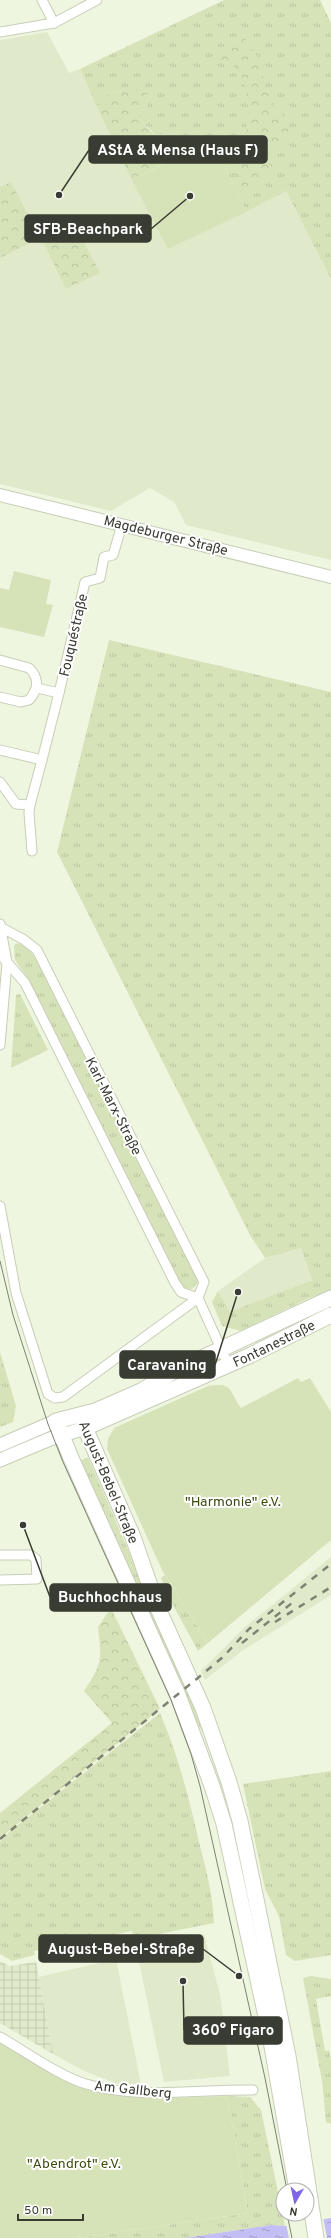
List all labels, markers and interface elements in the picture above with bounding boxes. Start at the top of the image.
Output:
callout: AStA & Mensa (Haus F) [89,136,267,163]
text: AStA & Mensa (Haus F) [97,142,259,161]
callout: SFB-Beachpark [25,215,151,242]
text: SFB-Beachpark [33,221,143,240]
street label: Magdeburger Straße [102,513,230,560]
street label: Fouquéstraße [57,592,92,678]
street label: Karl-Marx-Straße [81,1055,145,1159]
street label: Fontanestraße [231,1317,318,1372]
callout: Caravaning [120,1351,215,1378]
text: Caravaning [127,1357,207,1376]
street label: August-Bebel-Straße [74,1419,141,1547]
park label: "Harmonie" e.V. [185,1494,281,1511]
callout: Buchhochhaus [50,1584,171,1611]
text: Buchhochhaus [58,1589,162,1608]
callout: August-Bebel-Straße [39,1935,203,1962]
text: August-Bebel-Straße [47,1941,195,1960]
callout: 360° Figaro [184,2017,282,2044]
text: 360° Figaro [192,2022,274,2041]
street label: Am Gallberg [93,2078,172,2103]
park label: "Abendrot" e.V. [27,2156,121,2173]
north arrow [275,2182,315,2222]
scale bar [18,2196,83,2222]
text: 50 m [24,2203,52,2219]
text: N [289,2203,299,2218]

